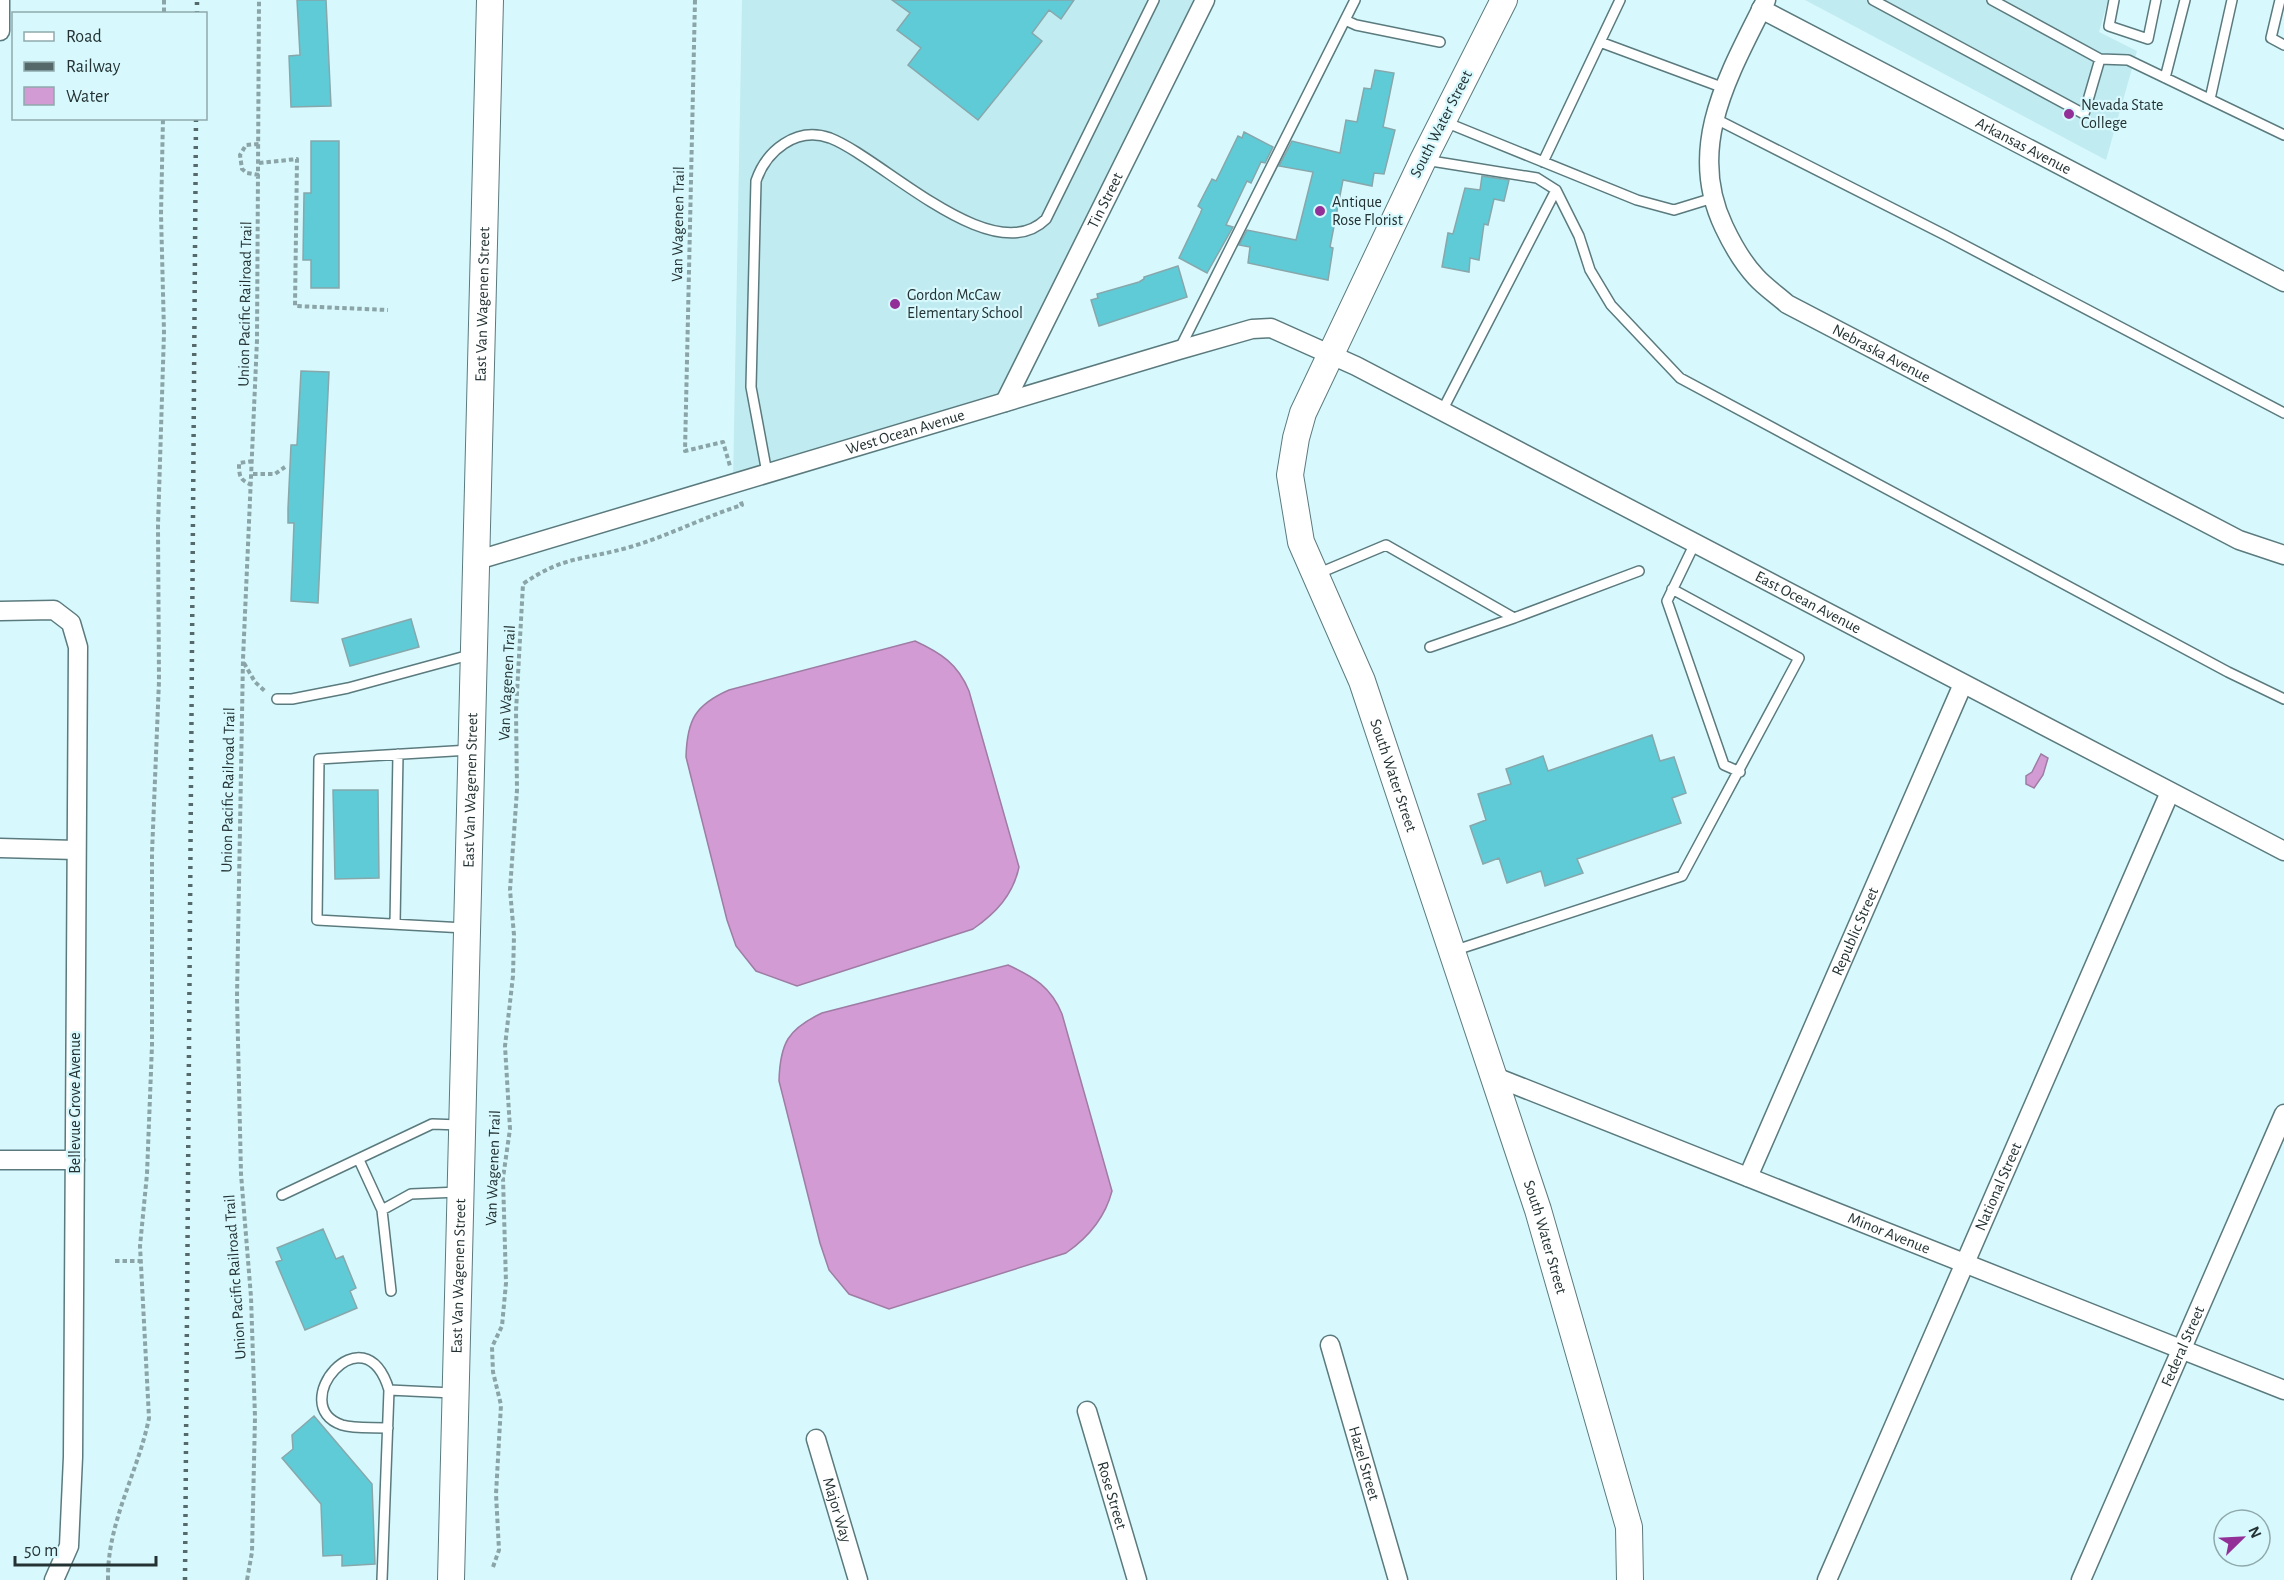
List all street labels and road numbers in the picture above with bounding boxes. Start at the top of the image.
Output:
street label: South Water Street [1407,68,1475,180]
street label: Arkansas Avenue [1973,115,2074,177]
street label: Van Wagenen Trail [669,166,687,282]
street label: Tin Street [1085,170,1126,231]
street label: Union Pacific Railroad Trail [236,221,254,387]
street label: East Van Wagenen Street [473,227,492,382]
street label: Nebraska Avenue [1830,321,1933,385]
street label: West Ocean Avenue [844,407,967,457]
street label: East Ocean Avenue [1753,568,1864,636]
street label: Van Wagenen Trail [496,625,518,741]
street label: Union Pacific Railroad Trail [219,707,237,873]
street label: East Van Wagenen Street [461,713,480,868]
street label: South Water Street [1367,717,1420,834]
street label: Republic Street [1829,885,1881,978]
street label: Bellevue Grove Avenue [67,1032,83,1174]
street label: Van Wagenen Trail [483,1110,503,1226]
street label: National Street [1972,1140,2024,1233]
street label: South Water Street [1521,1178,1570,1296]
street label: Union Pacific Railroad Trail [221,1194,249,1360]
street label: East Van Wagenen Street [449,1198,468,1354]
street label: Minor Avenue [1846,1210,1932,1257]
street label: Federal Street [2158,1304,2207,1389]
street label: Hazel Street [1346,1424,1382,1502]
street label: Rose Street [1094,1460,1130,1531]
street label: Major Way [820,1475,854,1545]

